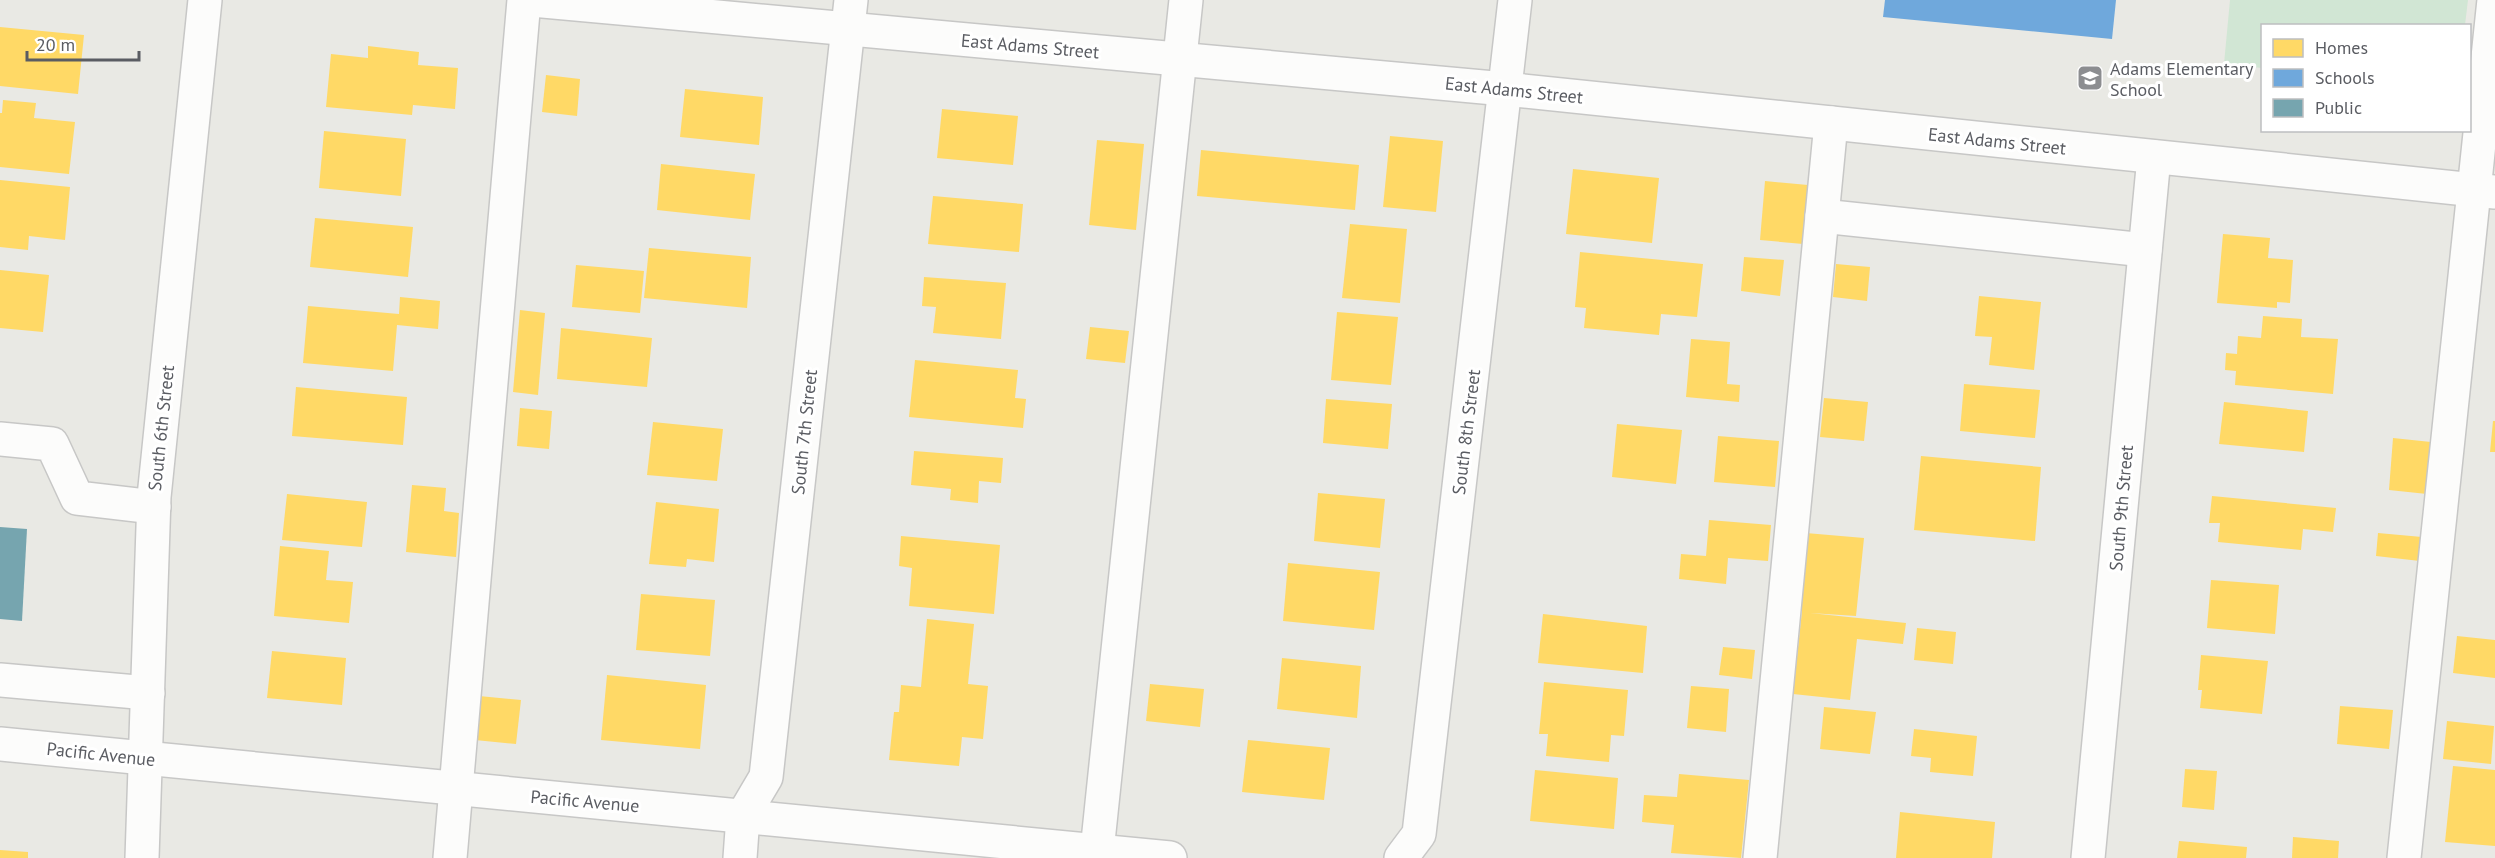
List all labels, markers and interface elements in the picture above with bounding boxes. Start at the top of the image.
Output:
scale bar [27,24,140,62]
legend [2261,24,2471,132]
street label: East Adams Street [960,29,1100,63]
text: 20 m [36,33,75,56]
text: Homes [2315,36,2368,59]
place label: Adams Elementary School [2110,57,2254,101]
school or university icon: Adams Elementary School [2075,63,2105,93]
text: Schools [2315,66,2375,89]
street label: East Adams Street [1444,71,1584,109]
text: Public [2315,96,2362,119]
street label: East Adams Street [1927,122,2067,160]
street label: South 6th Street [143,364,179,492]
street label: South 7th Street [786,368,822,496]
street label: South 8th Street [1447,368,1485,496]
street label: South 9th Street [2104,444,2138,572]
street label: Pacific Avenue [46,737,156,771]
street label: Pacific Avenue [530,785,640,817]

